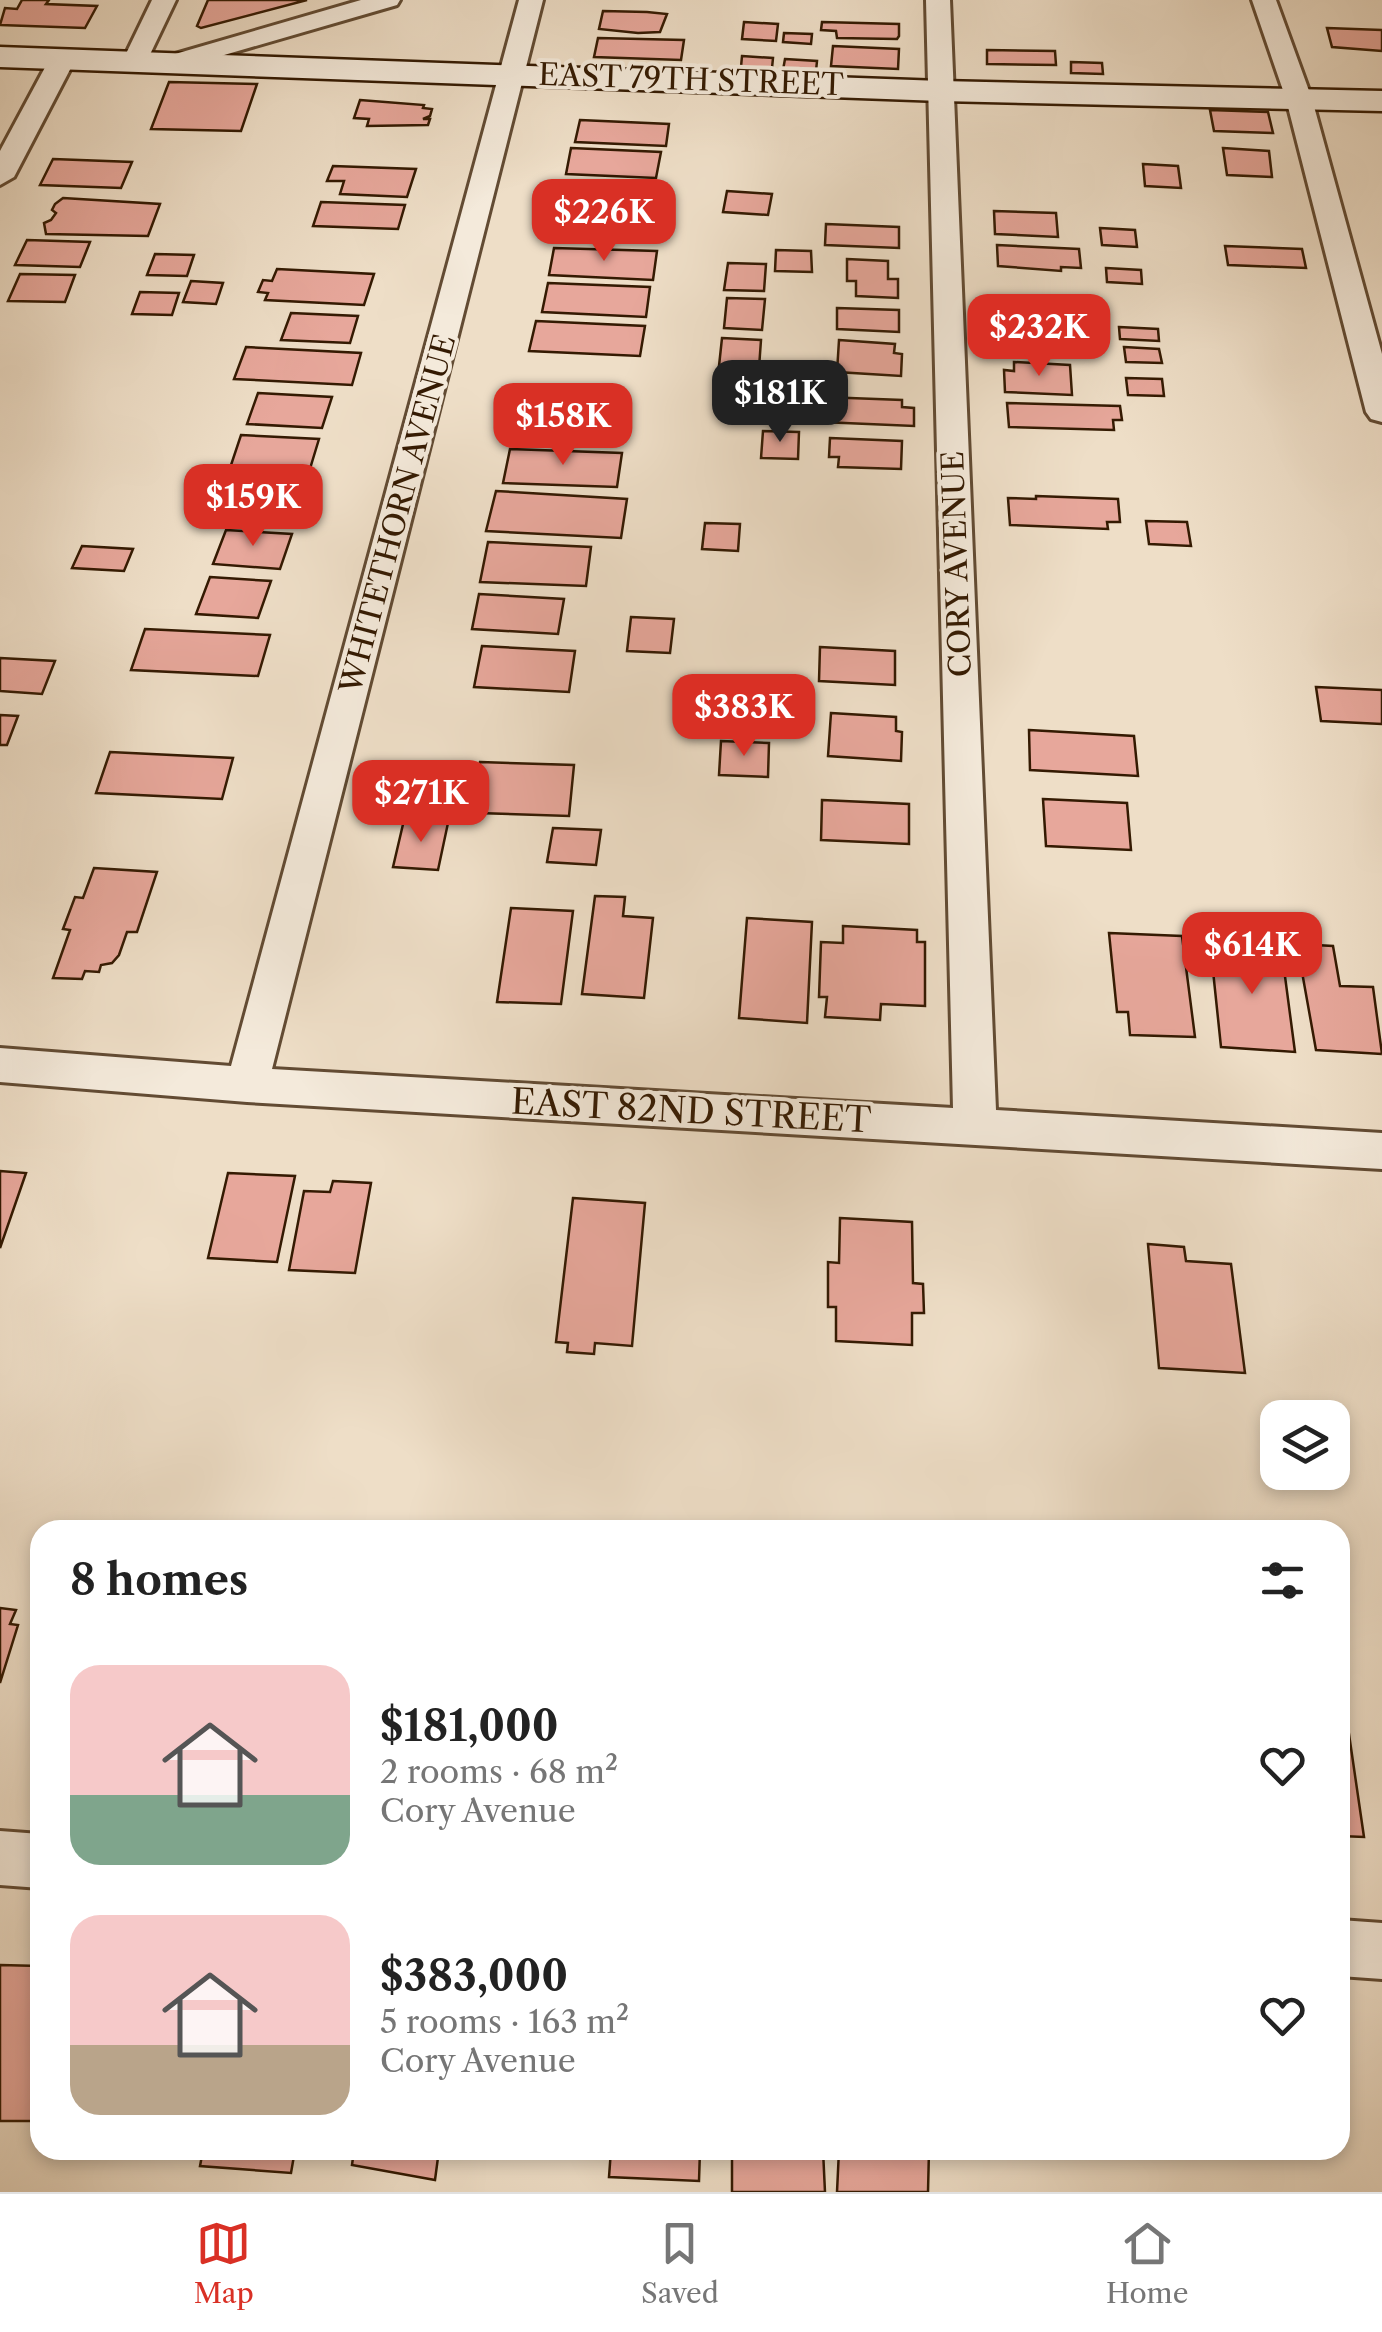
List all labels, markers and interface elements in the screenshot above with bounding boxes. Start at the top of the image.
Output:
street label: EAST 79TH STREET [538,56,845,103]
pin: $226K [534,179,674,264]
text: $226K [554,192,654,231]
pin: $232K [969,294,1109,379]
text: $232K [989,307,1089,346]
street label: WHITETHORN AVENUE [332,331,463,698]
pin: $181K [710,360,850,445]
text: $181K [734,373,826,412]
pin: $158K [493,383,633,468]
text: $158K [515,396,611,435]
street label: CORY AVENUE [934,450,979,678]
pin: $159K [183,464,323,549]
text: $159K [206,477,300,516]
pin: $383K [674,674,814,759]
text: $383K [694,687,794,726]
pin: $271K [351,760,491,845]
text: $271K [374,773,468,812]
pin: $614K [1182,912,1322,997]
text: $614K [1204,925,1300,964]
street label: EAST 82ND STREET [510,1080,872,1141]
map controls [1260,1400,1350,1490]
button: layers [1260,1400,1350,1490]
icon: filters [1255,1553,1310,1608]
text: 8 homes [70,1554,248,1606]
text: $181,000 [380,1700,558,1752]
icon: home [150,1705,270,1825]
icon: heart [1255,1738,1310,1793]
text: 2 rooms · 68 m² [380,1752,618,1791]
text: Cory Avenue [380,1791,576,1830]
text: $383,000 [380,1950,568,2002]
icon: home [150,1955,270,2075]
icon: heart [1255,1988,1310,2043]
text: 5 rooms · 163 m² [380,2002,629,2041]
text: Cory Avenue [380,2041,576,2080]
tab: Map [194,2216,254,2310]
tab: Saved [641,2216,719,2310]
tab: Home [1106,2216,1188,2310]

